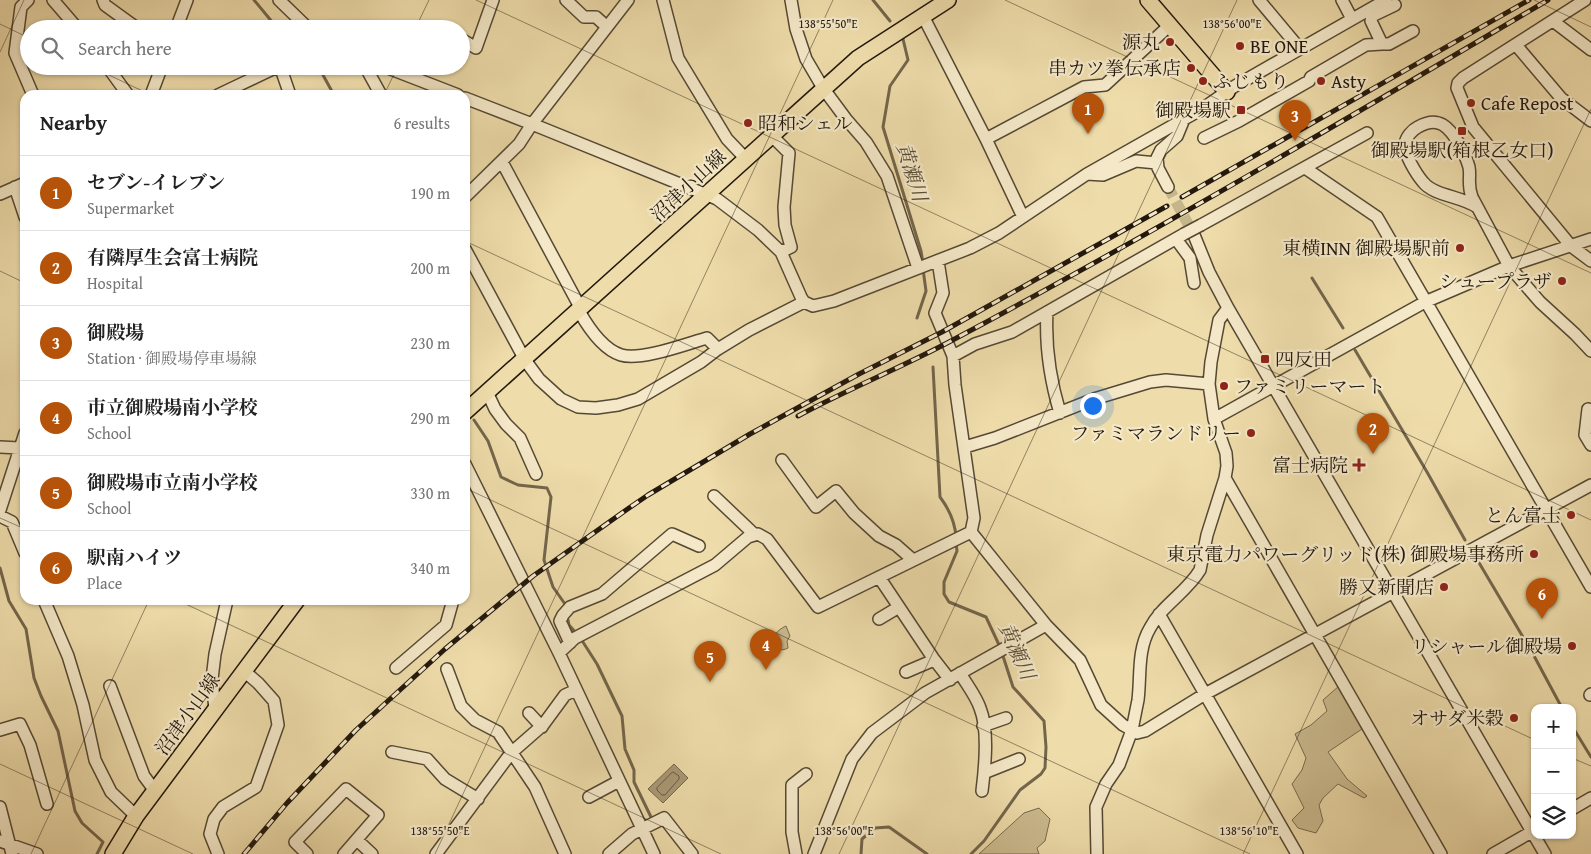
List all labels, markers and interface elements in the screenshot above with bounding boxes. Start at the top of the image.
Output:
text: 138°55'50"E [798,15,858,32]
text: 138°56'00"E [1202,15,1262,32]
search box [20,20,470,75]
place label: 源丸 [1122,28,1160,56]
place label: BE ONE [1250,32,1309,60]
icon: search [38,34,66,62]
text: Search here [78,34,172,62]
marker: 源丸 [1164,36,1176,48]
marker: BE ONE [1234,40,1246,52]
place label: 串カツ拳伝承店 [1048,54,1181,82]
marker: 串カツ拳伝承店 [1185,62,1197,74]
place label: ふじもり [1213,67,1289,95]
place label: Asty [1331,67,1367,95]
marker: ふじもり [1197,75,1209,87]
marker: Asty [1315,75,1327,87]
place label: Cafe Repost [1481,89,1574,117]
pin: 1 [1072,93,1104,134]
place label: 御殿場駅 [1155,96,1231,124]
marker: Cafe Repost [1465,97,1477,109]
pin: 3 [1279,100,1311,141]
marker: 御殿場駅 [1235,104,1247,116]
text: Nearby [40,107,107,138]
place label: 昭和シェル [758,109,853,137]
text: 6 results [393,111,450,135]
marker: 昭和シェル [742,117,754,129]
marker: 御殿場駅(箱根乙女口) [1456,125,1468,137]
place label: 御殿場駅(箱根乙女口) [1370,136,1554,164]
water label: 黄瀬川 [890,139,936,207]
street label: 沼津小山線 [644,142,732,228]
text: セブン-イレブン [87,168,225,196]
text: 1 [52,181,60,205]
text: 190 m [410,181,450,205]
text: Supermarket [87,196,174,220]
place label: 東横INN 御殿場駅前 [1282,234,1450,262]
marker: 東横INN 御殿場駅前 [1454,242,1466,254]
text: 有隣厚生会富士病院 [87,243,258,271]
text: 2 [52,256,60,280]
text: 200 m [410,256,450,280]
place label: シュープラザ [1439,267,1552,295]
text: Hospital [87,271,143,295]
marker: シュープラザ [1556,275,1568,287]
text: 御殿場 [87,318,144,346]
text: 3 [52,331,60,355]
text: 230 m [410,331,450,355]
place label: 四反田 [1275,345,1332,373]
text: Station · 御殿場停車場線 [87,346,257,370]
marker: 四反田 [1259,353,1271,365]
place label: ファミリーマート [1234,372,1386,400]
marker: ファミリーマート [1218,380,1230,392]
text: 市立御殿場南小学校 [87,393,258,421]
your location [1080,393,1106,419]
text: 4 [52,406,60,430]
text: 290 m [410,406,450,430]
pin: 2 [1357,413,1389,454]
place label: ファミマランドリー [1070,419,1241,447]
text: School [87,421,131,445]
marker: ファミマランドリー [1245,427,1257,439]
place label: 富士病院 [1272,451,1348,479]
marker: 富士病院 [1352,458,1366,472]
text: 御殿場市立南小学校 [87,468,258,496]
text: 5 [52,481,60,505]
text: 330 m [410,481,450,505]
text: School [87,496,131,520]
place label: とん富士 [1485,501,1561,529]
marker: とん富士 [1565,509,1577,521]
place label: 東京電力パワーグリッド(株) 御殿場事務所 [1166,540,1524,568]
text: 駅南ハイツ [87,543,182,571]
marker: 東京電力パワーグリッド(株) 御殿場事務所 [1528,548,1540,560]
text: 6 [52,556,60,580]
text: 340 m [410,556,450,580]
text: Place [87,571,122,595]
place label: 勝又新聞店 [1339,573,1434,601]
pin: 6 [1526,578,1558,619]
marker: 勝又新聞店 [1438,581,1450,593]
water label: 黄瀬川 [992,617,1044,686]
pin: 4 [750,629,782,670]
place label: リシャール御殿場 [1411,632,1562,660]
marker: リシャール御殿場 [1566,640,1578,652]
pin: 5 [694,641,726,682]
street label: 沼津小山線 [148,667,226,761]
place label: オサダ米穀 [1410,704,1504,732]
map controls [1531,704,1576,839]
button: + [1531,704,1576,749]
marker: オサダ米穀 [1508,712,1520,724]
button: − [1531,749,1576,794]
button: layers [1531,794,1576,839]
text: 138°55'50"E [410,822,470,839]
text: 138°56'00"E [814,822,874,839]
text: 138°56'10"E [1219,822,1279,839]

